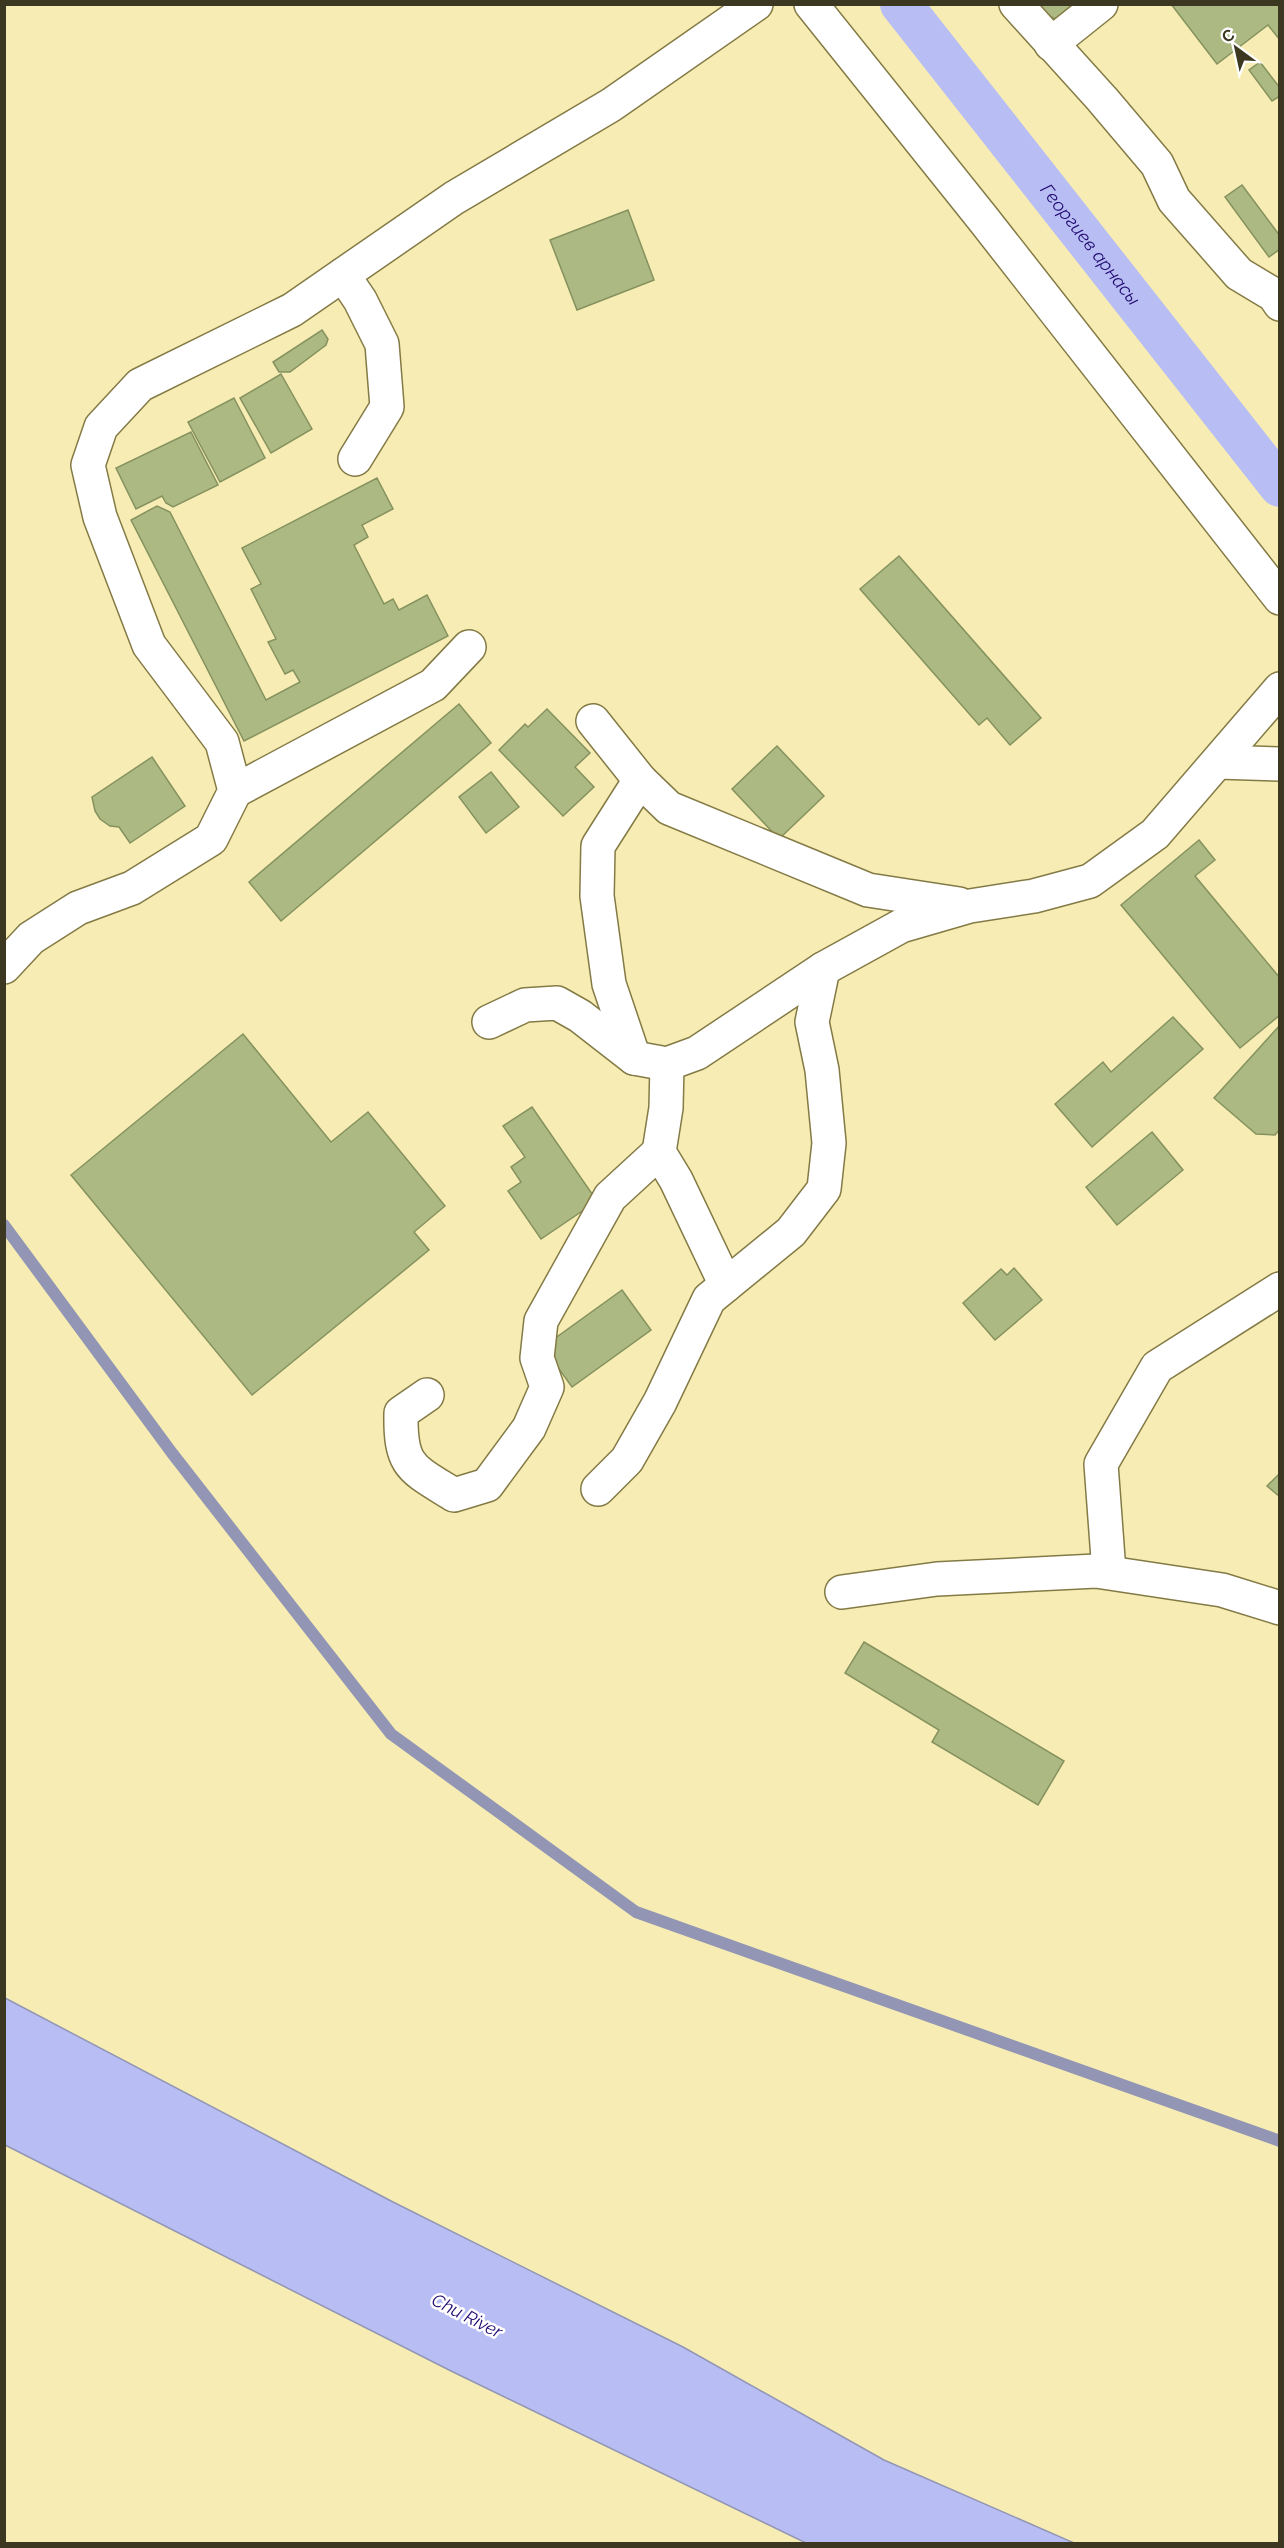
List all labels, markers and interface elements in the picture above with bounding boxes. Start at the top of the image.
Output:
north arrow [1206,18,1266,78]
text: С [1218,25,1238,47]
water label: Георгиев арнасы [1036,179,1145,309]
water label: Chu River [429,2289,507,2343]

